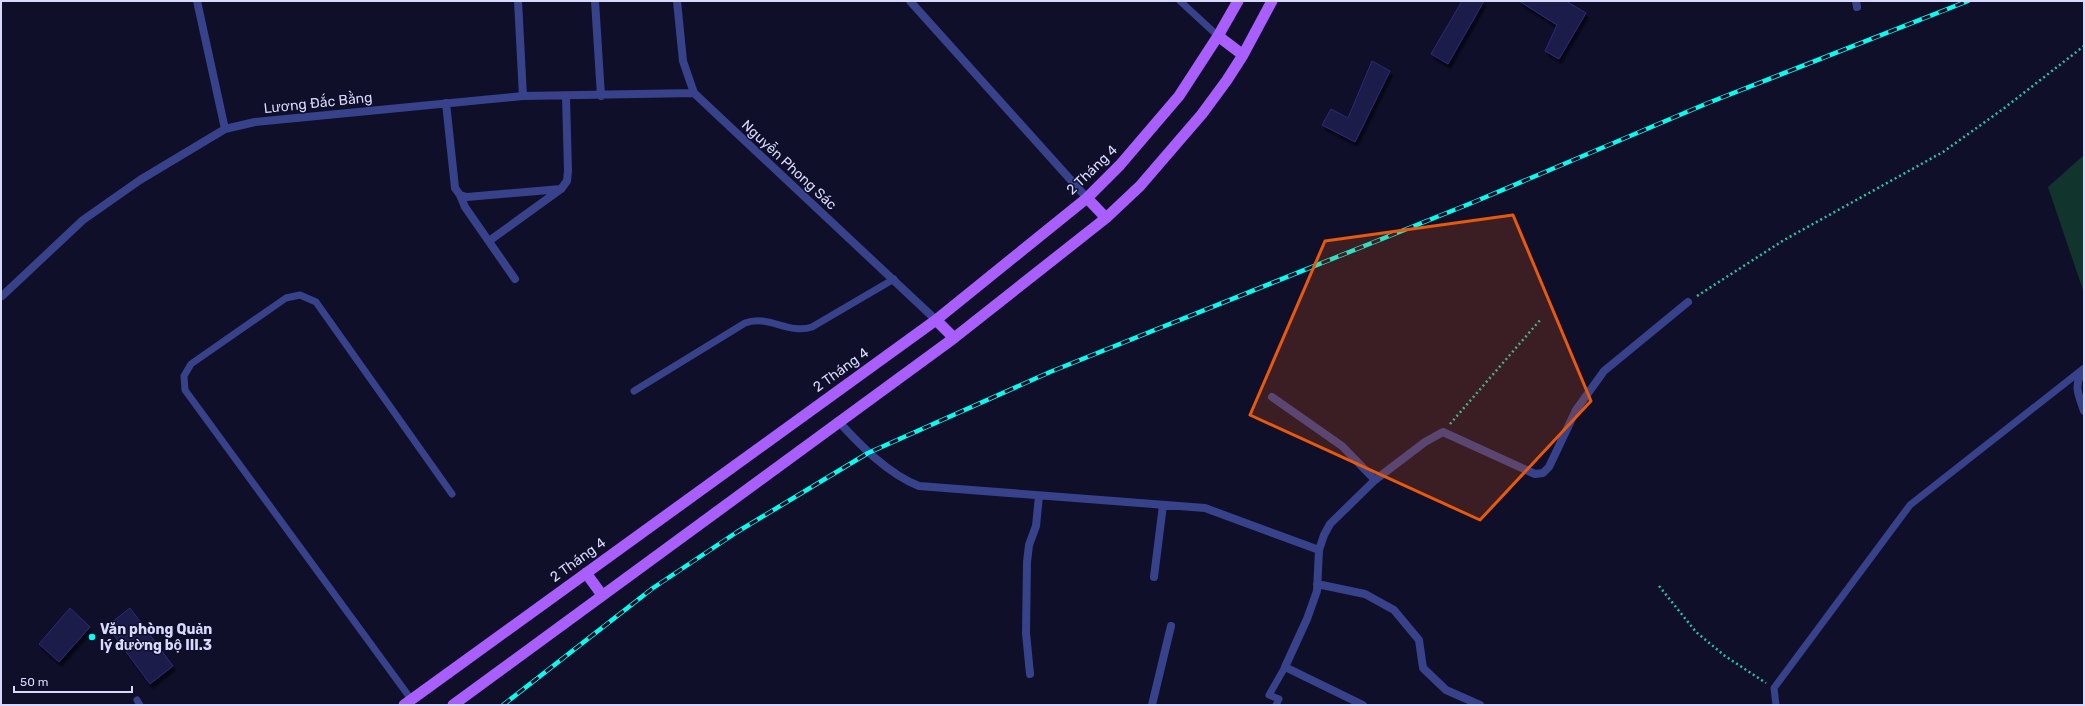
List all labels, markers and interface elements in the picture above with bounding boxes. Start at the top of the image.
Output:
street label: Lương Đắc Bằng [263,88,373,117]
street label: Nguyễn Phong Sác [738,116,841,214]
street label: 2 Tháng 4 [1063,141,1121,198]
street label: 2 Tháng 4 [810,344,872,396]
street label: 2 Tháng 4 [547,534,609,586]
place label: Văn phòng Quản lý đường bộ III.3 [100,621,212,654]
marker: Văn phòng Quản lý đường bộ III.3 [87,632,97,642]
scale bar [14,668,132,694]
text: 50 m [20,675,48,689]

